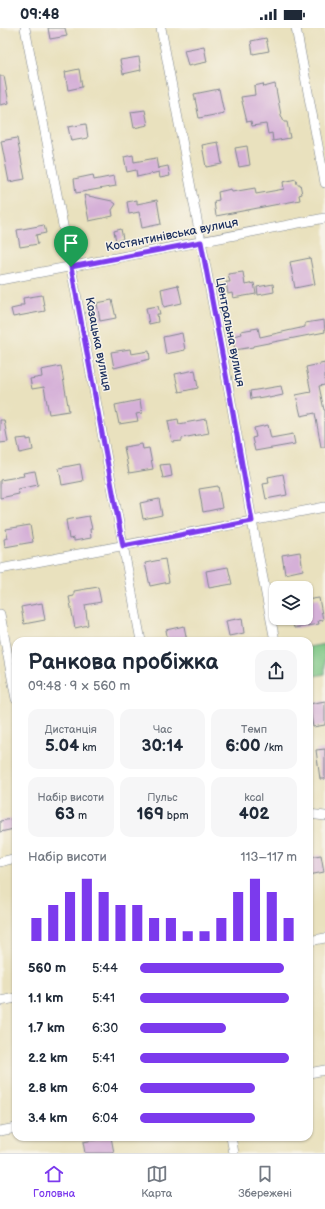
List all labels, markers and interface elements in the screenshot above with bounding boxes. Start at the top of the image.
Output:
text: 09:48 [20,5,60,24]
street label: Костянтинівська вулиця [104,215,240,255]
pin [54,226,88,267]
icon: arrive [60,232,82,254]
street label: Центральна вулиця [212,276,248,388]
street label: Козацька вулиця [82,296,115,393]
map controls [269,581,313,625]
button: layers [269,581,313,625]
text: Ранкова пробіжка [28,649,218,676]
button: share [255,650,297,692]
text: 09:48 · 9 × 560 m [28,678,130,694]
text: Дистанція [45,723,97,736]
text: Час [153,723,172,736]
text: Темп [241,723,267,736]
text: 5.04 [45,736,79,756]
text: 30:14 [142,736,183,756]
text: 6:00 [225,736,261,756]
text: km [79,741,97,754]
text: /km [261,741,283,754]
text: Набір висоти [38,791,104,804]
text: Пульс [147,791,178,804]
text: kcal [244,791,264,804]
text: 63 [55,804,75,824]
text: 169 [136,804,164,824]
text: 402 [239,804,270,824]
text: m [75,809,87,822]
text: bpm [164,809,189,822]
text: Набір висоти [28,849,107,865]
text: 113–117 m [240,849,297,865]
text: 560 m [28,960,66,976]
text: 5:44 [92,960,118,976]
text: 1.1 km [28,990,63,1006]
text: 5:41 [92,990,115,1006]
text: 1.7 km [28,1020,65,1036]
text: 6:30 [92,1020,118,1036]
text: 2.2 km [28,1050,68,1066]
text: 5:41 [92,1050,115,1066]
text: 2.8 km [28,1080,68,1096]
text: 6:04 [92,1080,118,1096]
text: 3.4 km [28,1110,68,1126]
text: 6:04 [92,1110,118,1126]
tab: Головна [33,1163,75,1200]
tab: Карта [141,1163,172,1200]
tab: Збережені [238,1163,292,1200]

